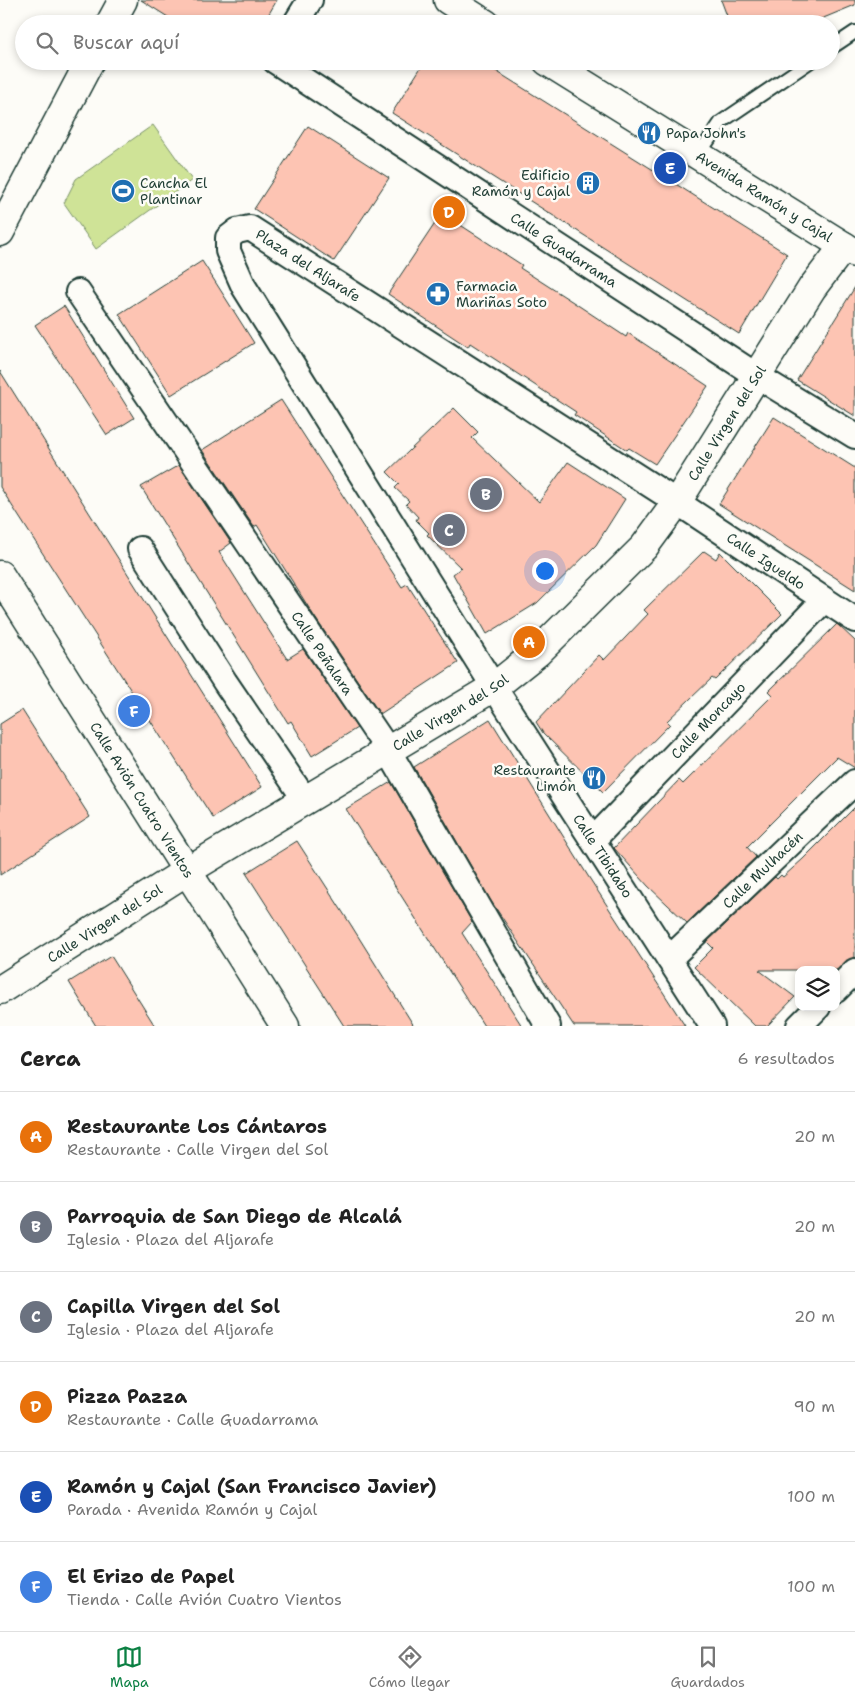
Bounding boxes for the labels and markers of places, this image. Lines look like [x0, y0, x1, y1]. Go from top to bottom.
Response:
restaurant icon: Papa John's [636, 120, 662, 146]
place label: Papa John's [666, 124, 746, 142]
pin: E [654, 149, 686, 187]
place label: Edificio Ramón y Cajal [472, 166, 571, 200]
building icon: Edificio Ramón y Cajal [575, 170, 601, 196]
place label: Cancha El Plantinar [140, 174, 208, 208]
sports icon: Cancha El Plantinar [110, 178, 136, 204]
pin: D [433, 193, 465, 231]
place label: Farmacia Mariñas Soto [456, 277, 547, 311]
pharmacy icon: Farmacia Mariñas Soto [425, 281, 451, 307]
pin: B [470, 475, 502, 513]
pin: C [433, 511, 465, 549]
pin: A [513, 623, 545, 661]
pin: F [118, 692, 150, 730]
place label: Restaurante Limón [494, 761, 576, 795]
restaurant icon: Restaurante Limón [581, 765, 607, 791]

